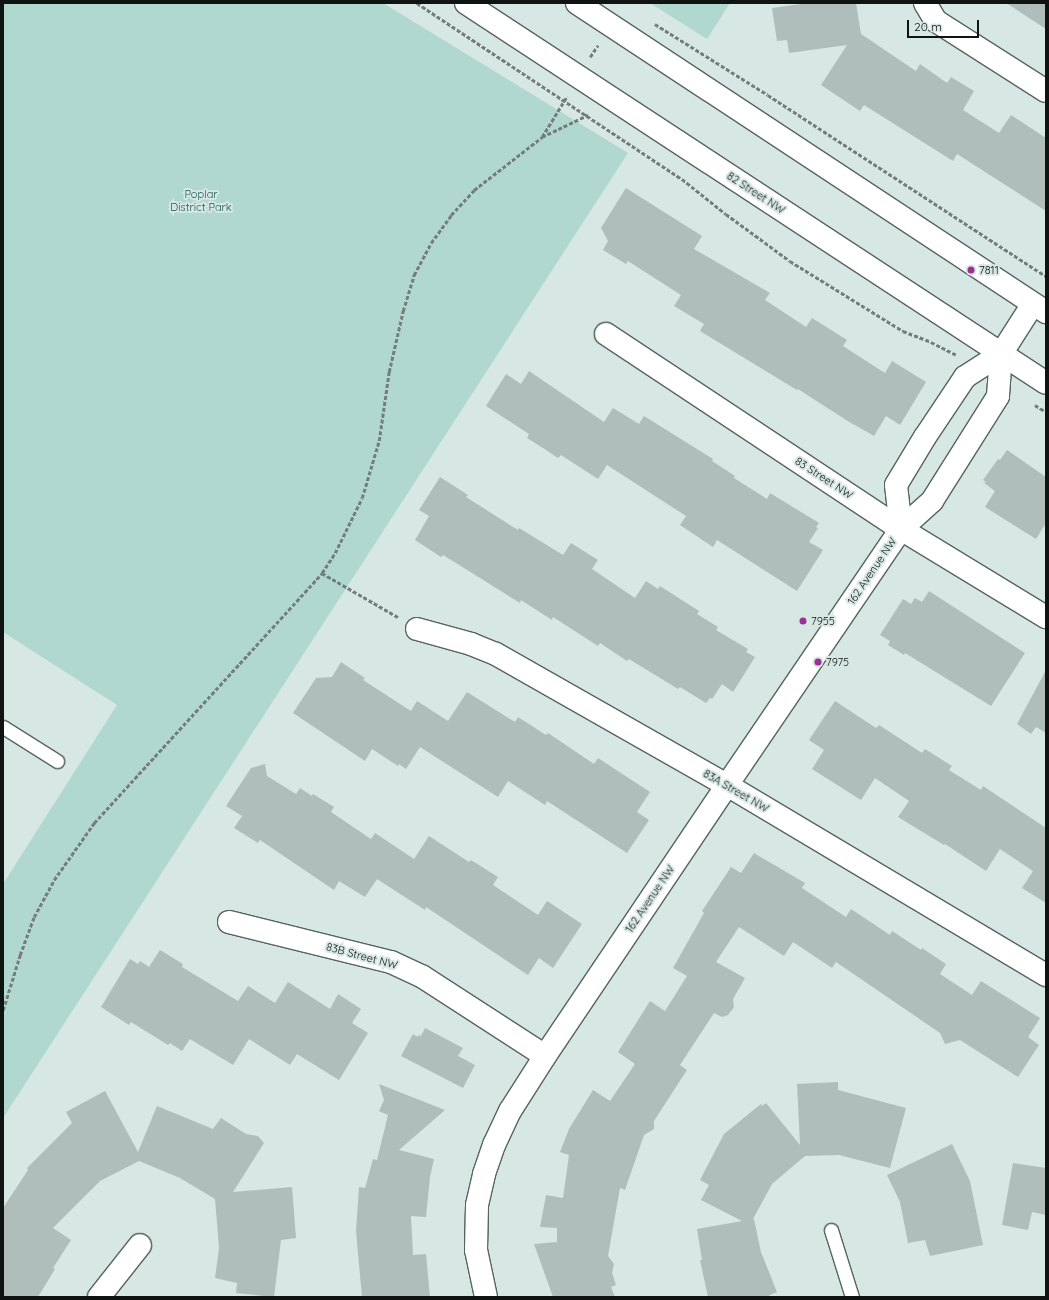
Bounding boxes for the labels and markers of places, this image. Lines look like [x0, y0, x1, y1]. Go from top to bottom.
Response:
place label: 7811 [979, 263, 999, 277]
marker: 7811 [966, 265, 976, 275]
place label: 7955 [811, 614, 835, 628]
marker: 7955 [798, 616, 808, 626]
place label: 7975 [826, 655, 849, 669]
marker: 7975 [813, 657, 823, 667]

